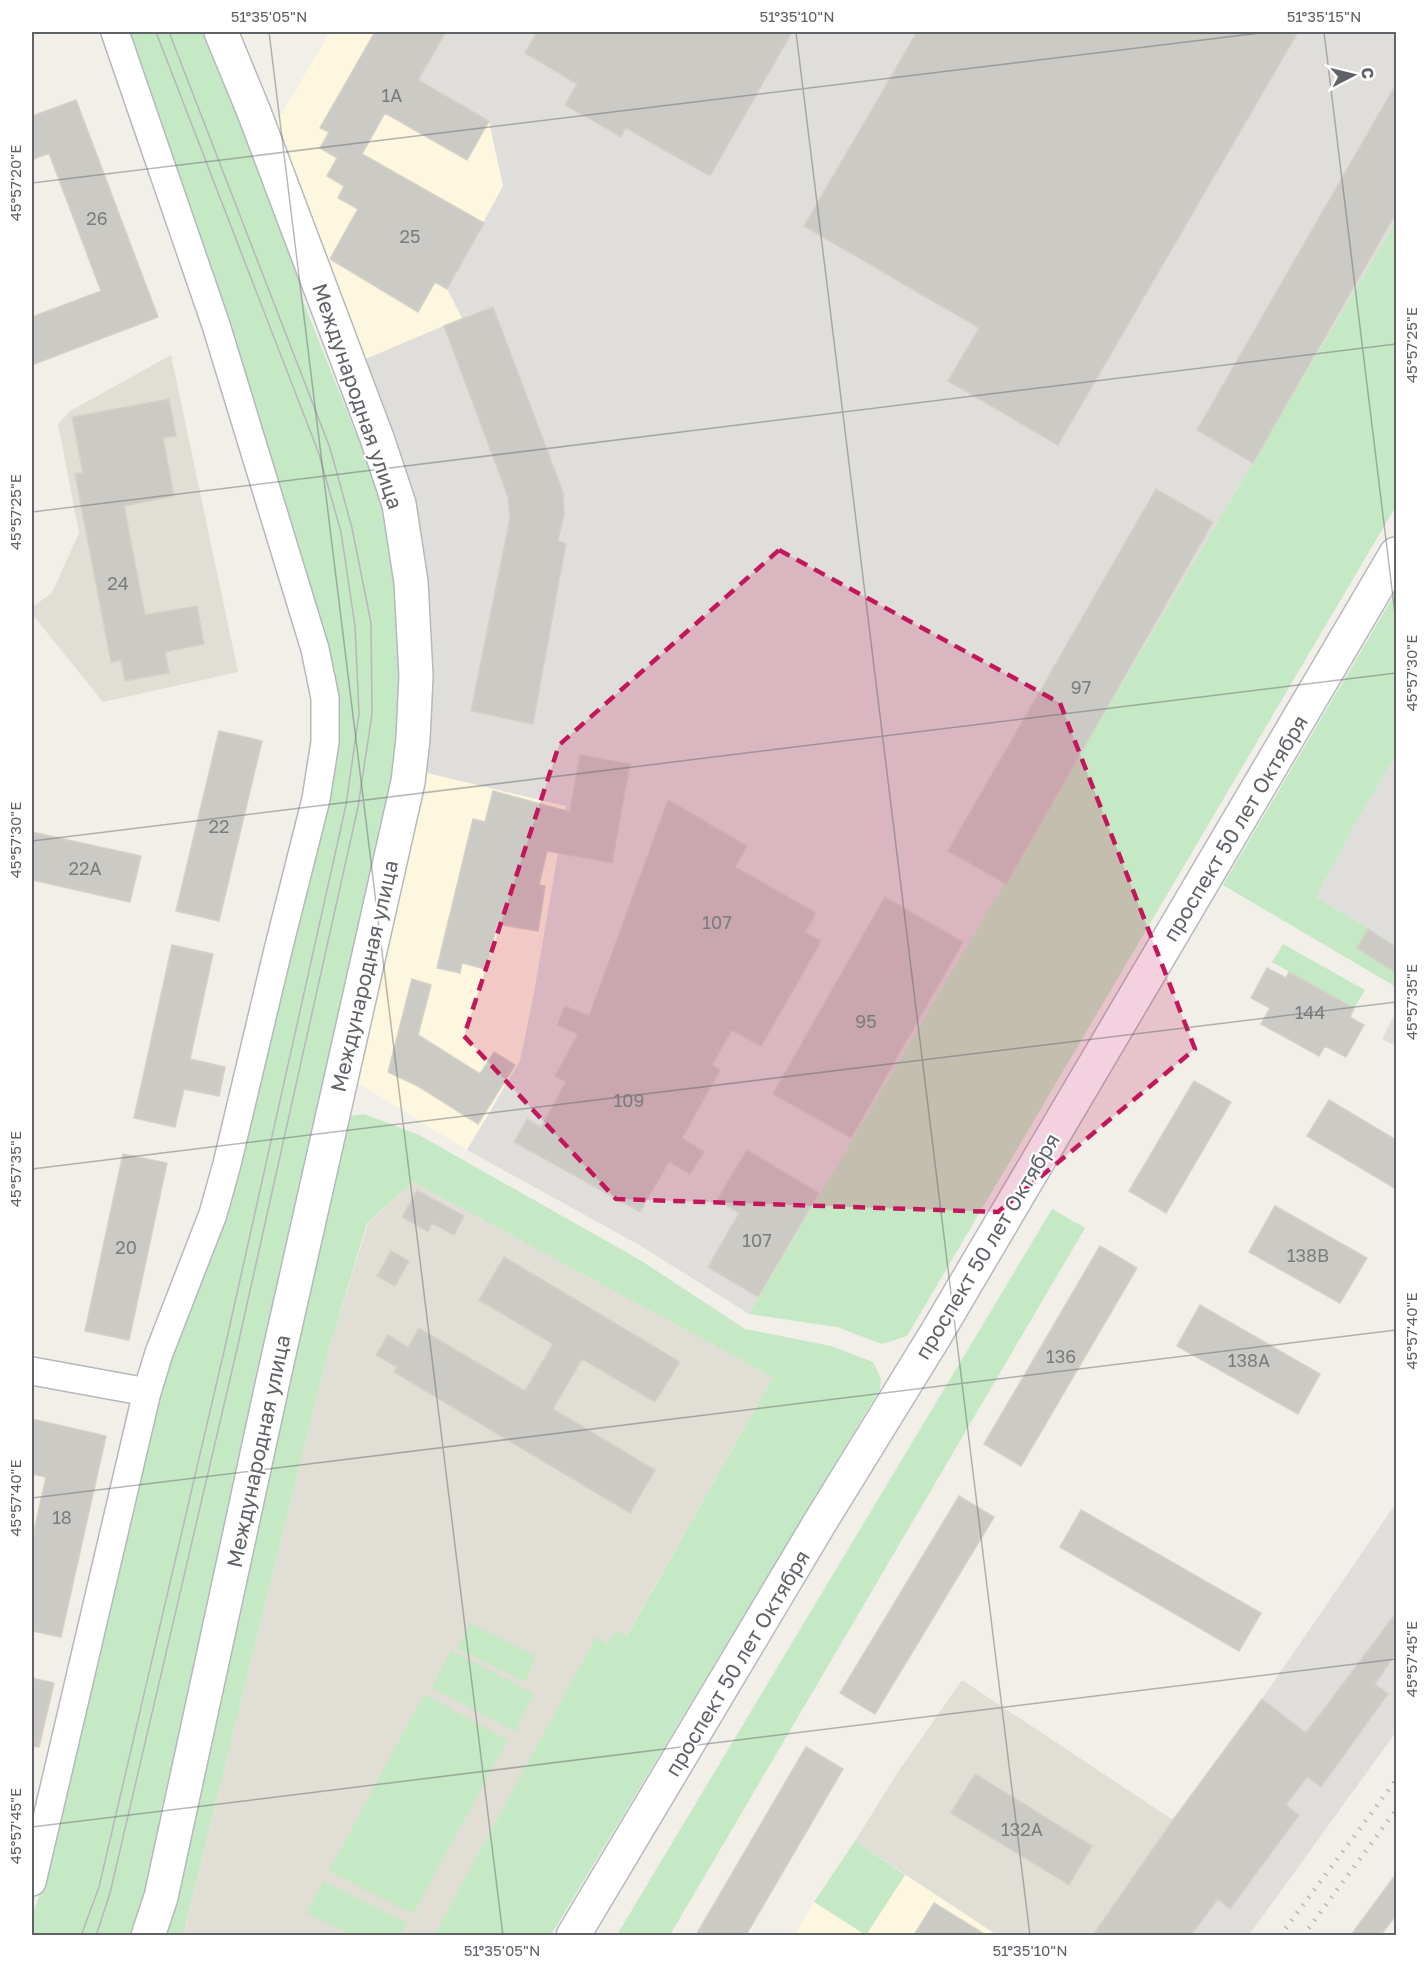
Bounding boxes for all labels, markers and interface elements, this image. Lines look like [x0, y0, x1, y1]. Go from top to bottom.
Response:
text: 51°35'05"N [231, 7, 307, 25]
text: 51°35'10"N [759, 7, 835, 25]
text: 51°35'15"N [1287, 7, 1361, 25]
north arrow [1323, 45, 1383, 105]
text: С [1357, 66, 1379, 80]
house number: 1А [382, 84, 402, 106]
text: 45°57'20"E [6, 145, 24, 221]
house number: 26 [86, 207, 108, 229]
house number: 25 [400, 225, 420, 247]
street label: Международная улица [307, 280, 409, 512]
text: 45°57'25"E [1402, 307, 1420, 383]
text: 45°57'25"E [6, 474, 24, 550]
house number: 24 [107, 572, 129, 594]
text: 45°57'30"E [1402, 635, 1420, 711]
house number: 97 [1071, 676, 1091, 698]
street label: проспект 50 лет Октября [1157, 710, 1313, 946]
text: 45°57'30"E [6, 802, 24, 878]
house number: 22 [209, 815, 229, 837]
house number: 22А [69, 857, 101, 879]
street label: Международная улица [325, 858, 403, 1094]
house number: 107 [702, 911, 732, 933]
text: 45°57'35"E [1402, 964, 1420, 1040]
house number: 144 [1295, 1001, 1325, 1023]
house number: 95 [855, 1010, 877, 1032]
house number: 109 [614, 1089, 644, 1111]
street label: проспект 50 лет Октября [909, 1128, 1065, 1364]
text: 45°57'35"E [6, 1131, 24, 1207]
house number: 107 [742, 1229, 772, 1251]
house number: 20 [115, 1236, 137, 1258]
house number: 138В [1287, 1244, 1329, 1266]
text: 45°57'40"E [1402, 1292, 1420, 1370]
street label: Международная улица [221, 1332, 295, 1570]
house number: 136 [1046, 1345, 1076, 1367]
house number: 138А [1228, 1349, 1270, 1371]
text: 45°57'40"E [6, 1459, 24, 1537]
house number: 18 [52, 1506, 72, 1528]
street label: проспект 50 лет Октября [659, 1545, 815, 1781]
text: 45°57'45"E [1402, 1621, 1420, 1697]
text: 45°57'45"E [6, 1788, 24, 1864]
house number: 132А [1001, 1818, 1043, 1840]
text: 51°35'05"N [464, 1941, 540, 1959]
text: 51°35'10"N [992, 1941, 1068, 1959]

